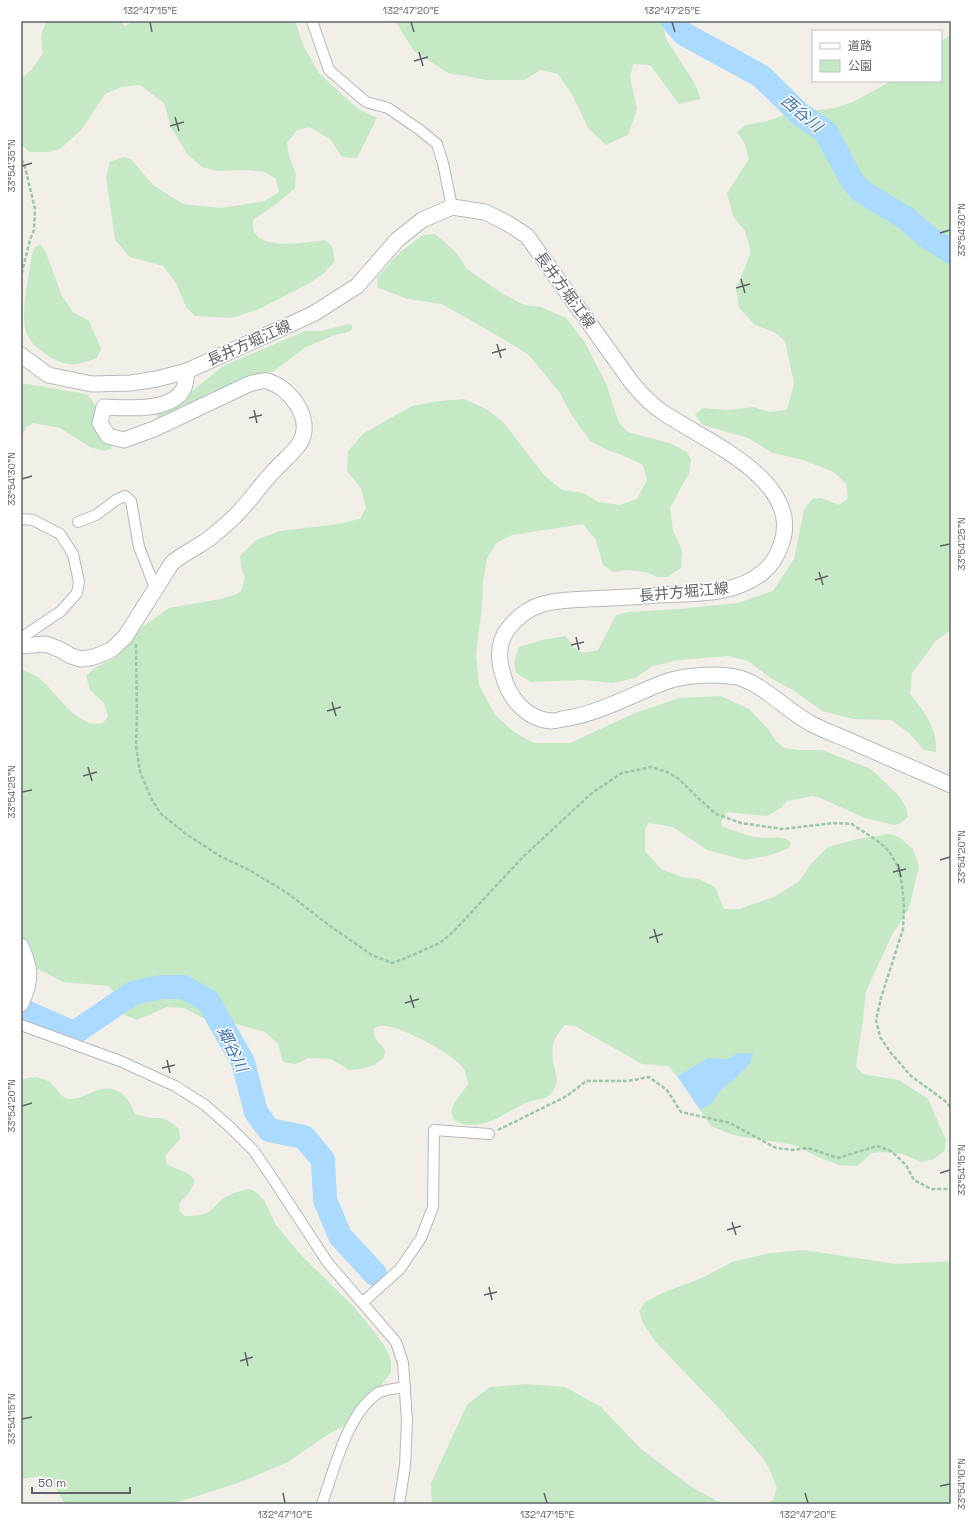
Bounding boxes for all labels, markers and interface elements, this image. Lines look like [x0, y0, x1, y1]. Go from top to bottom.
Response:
text: 132°47'15"E [123, 4, 177, 17]
text: 132°47'20"E [383, 4, 440, 17]
text: 132°47'25"E [644, 4, 700, 17]
legend [812, 30, 942, 82]
text: 道路 [848, 38, 872, 54]
text: 公園 [848, 58, 872, 74]
water label: 西谷川 [777, 90, 828, 138]
text: 33°54'35"N [5, 139, 18, 193]
text: 33°54'30"N [955, 203, 968, 257]
street label: 長井方堀江線 [531, 248, 600, 332]
street label: 長井方堀江線 [204, 316, 294, 370]
text: 33°54'30"N [5, 452, 18, 506]
text: 33°54'25"N [955, 517, 968, 571]
street label: 長井方堀江線 [638, 578, 730, 605]
text: 33°54'25"N [5, 765, 18, 819]
text: 33°54'20"N [955, 830, 968, 884]
water label: 郷谷川 [213, 1023, 253, 1077]
text: 33°54'20"N [5, 1079, 18, 1133]
text: 33°54'15"N [955, 1144, 968, 1196]
text: 33°54'15"N [5, 1393, 18, 1445]
text: 33°54'10"N [955, 1458, 968, 1510]
scale bar [32, 1469, 130, 1495]
text: 50 m [38, 1475, 66, 1491]
text: 132°47'10"E [258, 1508, 313, 1521]
text: 132°47'15"E [520, 1508, 574, 1521]
text: 132°47'20"E [780, 1508, 837, 1521]

